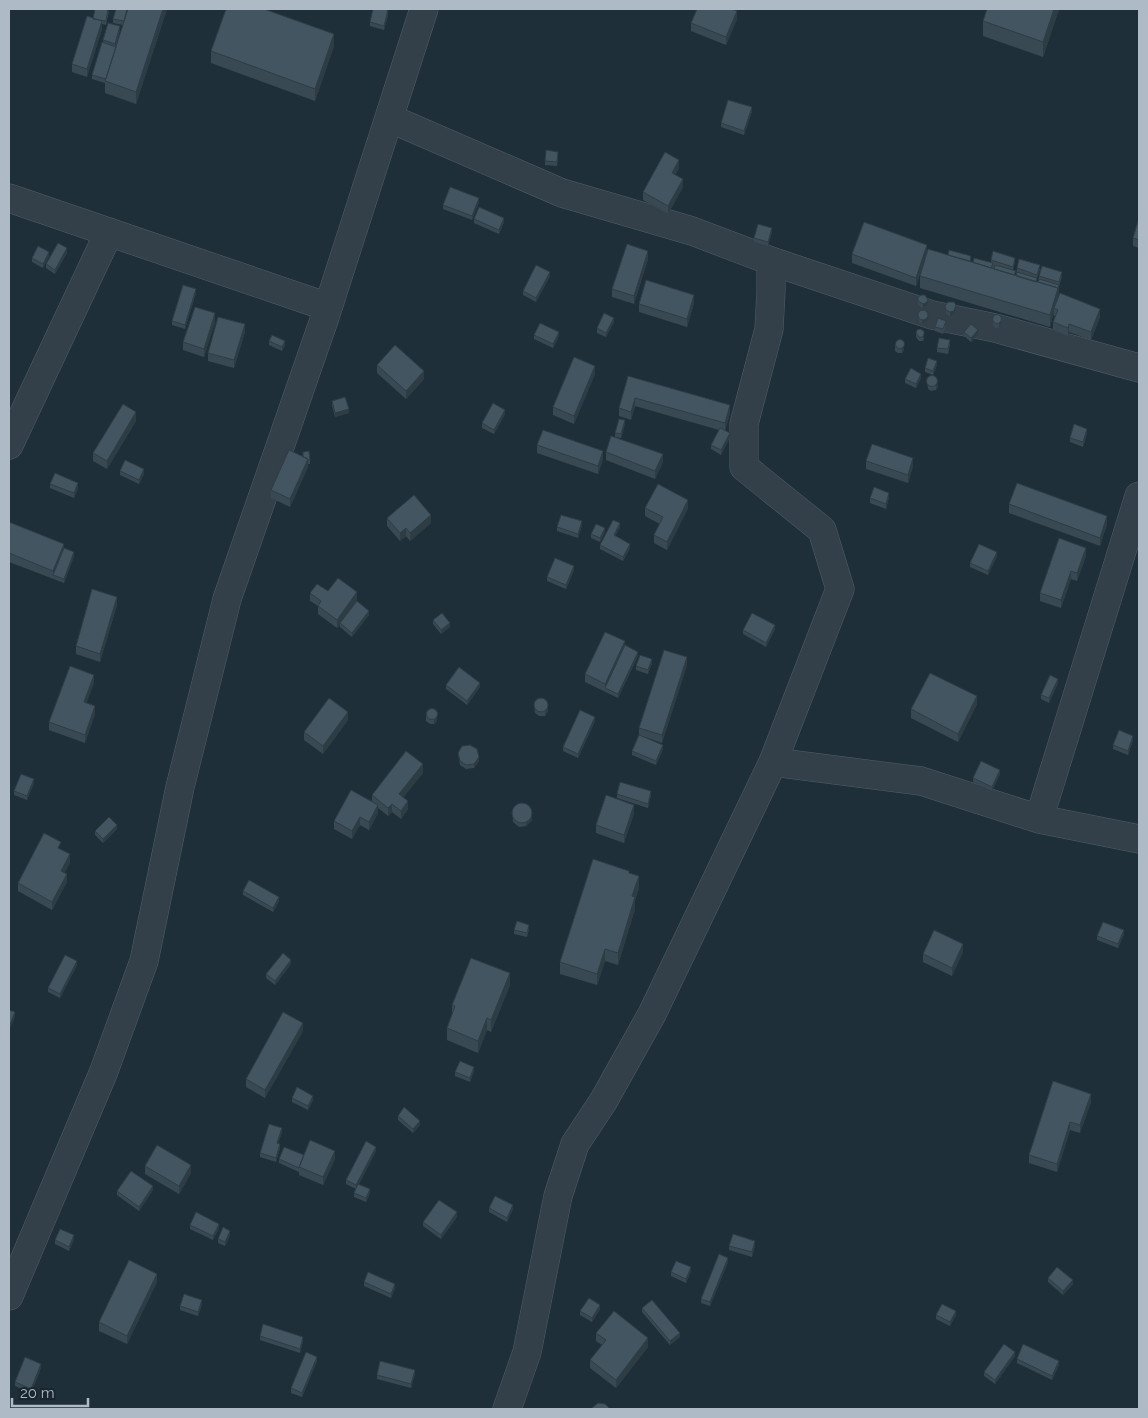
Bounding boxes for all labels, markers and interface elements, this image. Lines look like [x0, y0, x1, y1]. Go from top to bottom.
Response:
scale bar [12, 1376, 89, 1408]
text: 20 m [20, 1384, 55, 1402]

